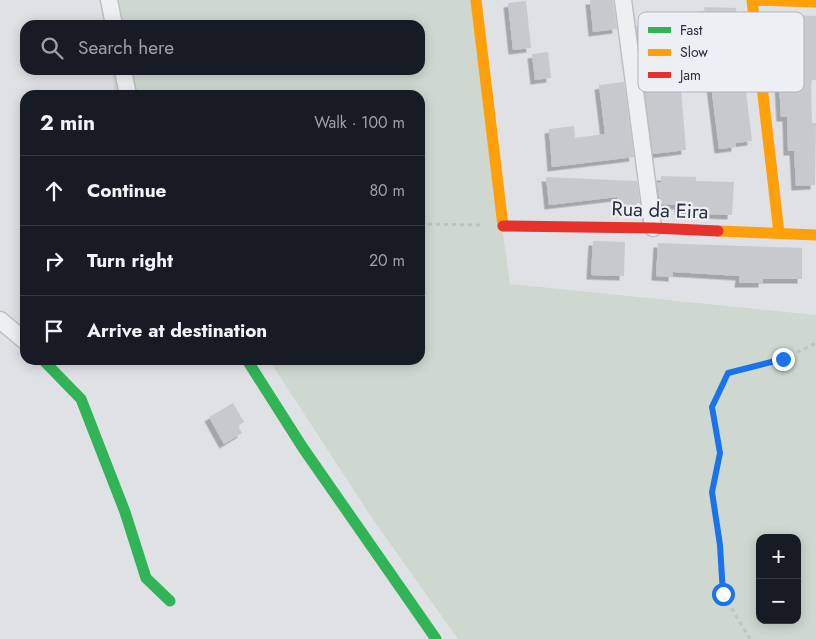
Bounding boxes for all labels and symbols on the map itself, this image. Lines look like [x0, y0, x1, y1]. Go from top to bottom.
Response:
legend [638, 12, 804, 92]
text: Fast [680, 20, 703, 40]
text: Slow [680, 42, 708, 62]
text: Jam [678, 65, 701, 85]
street label: Rua da Eira [611, 194, 709, 227]
route end [772, 348, 795, 371]
route start [712, 583, 735, 606]

